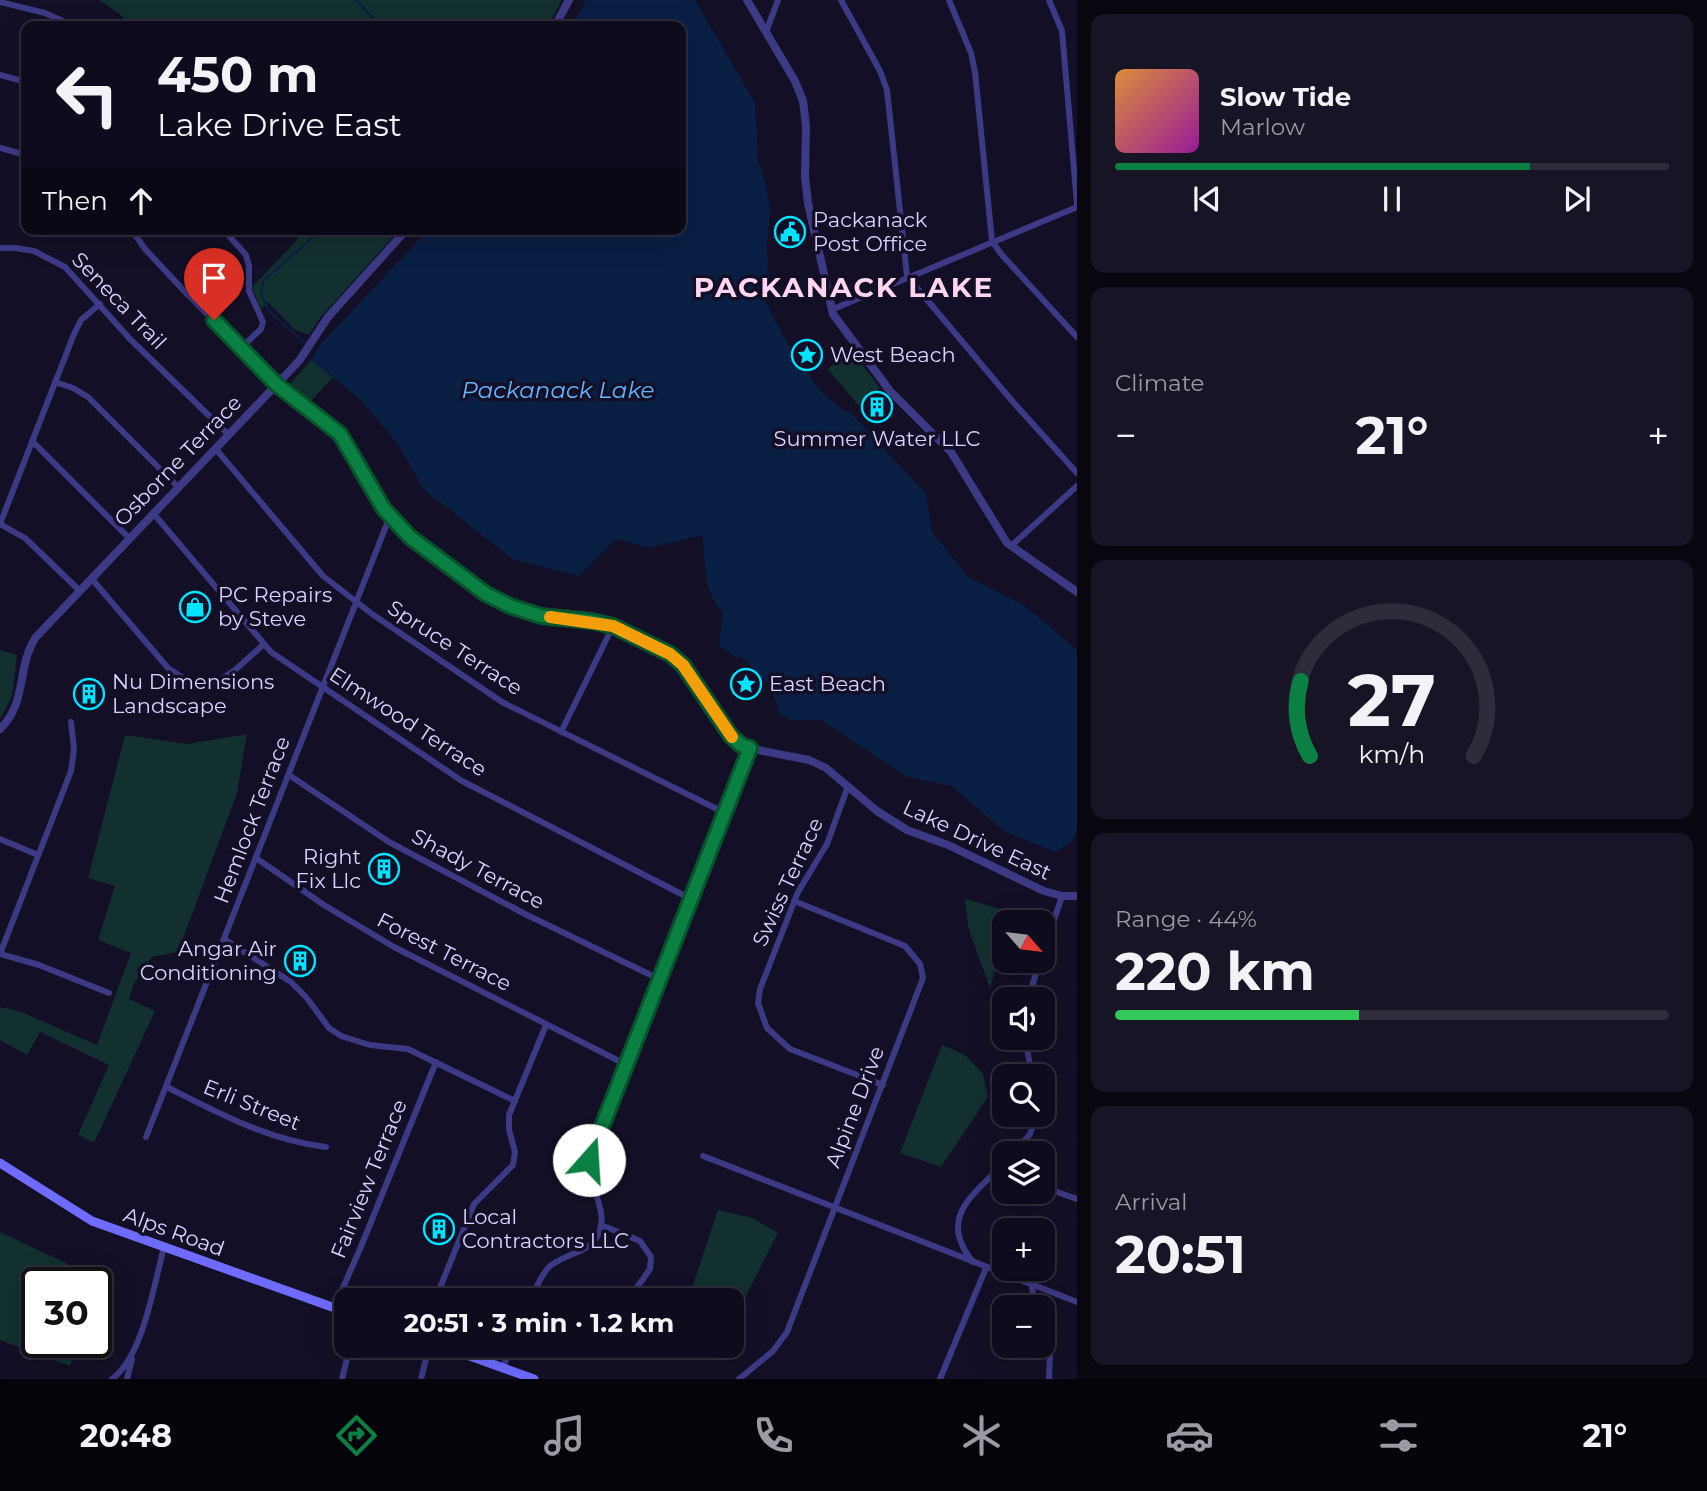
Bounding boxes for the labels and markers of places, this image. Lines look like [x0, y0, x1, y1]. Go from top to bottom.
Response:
place label: Packanack Post Office [813, 207, 928, 256]
public building icon: Packanack Post Office [773, 215, 807, 249]
pin [184, 248, 244, 320]
place icon: West Beach [790, 338, 824, 372]
place label: West Beach [830, 342, 956, 367]
building icon: Summer Water LLC [860, 390, 894, 424]
place label: Summer Water LLC [774, 426, 981, 451]
place label: PC Repairs by Steve [218, 582, 332, 631]
shop icon: PC Repairs by Steve [178, 590, 212, 624]
place icon: East Beach [729, 667, 763, 701]
place label: Nu Dimensions Landscape [112, 669, 274, 718]
place label: East Beach [769, 671, 886, 696]
building icon: Nu Dimensions Landscape [72, 677, 106, 711]
place label: Right Fix Llc [296, 844, 361, 893]
building icon: Right Fix Llc [367, 852, 401, 886]
place label: Angar Air Conditioning [140, 936, 277, 985]
building icon: Angar Air Conditioning [283, 944, 317, 978]
place label: Local Contractors LLC [462, 1204, 629, 1253]
building icon: Local Contractors LLC [422, 1212, 456, 1246]

